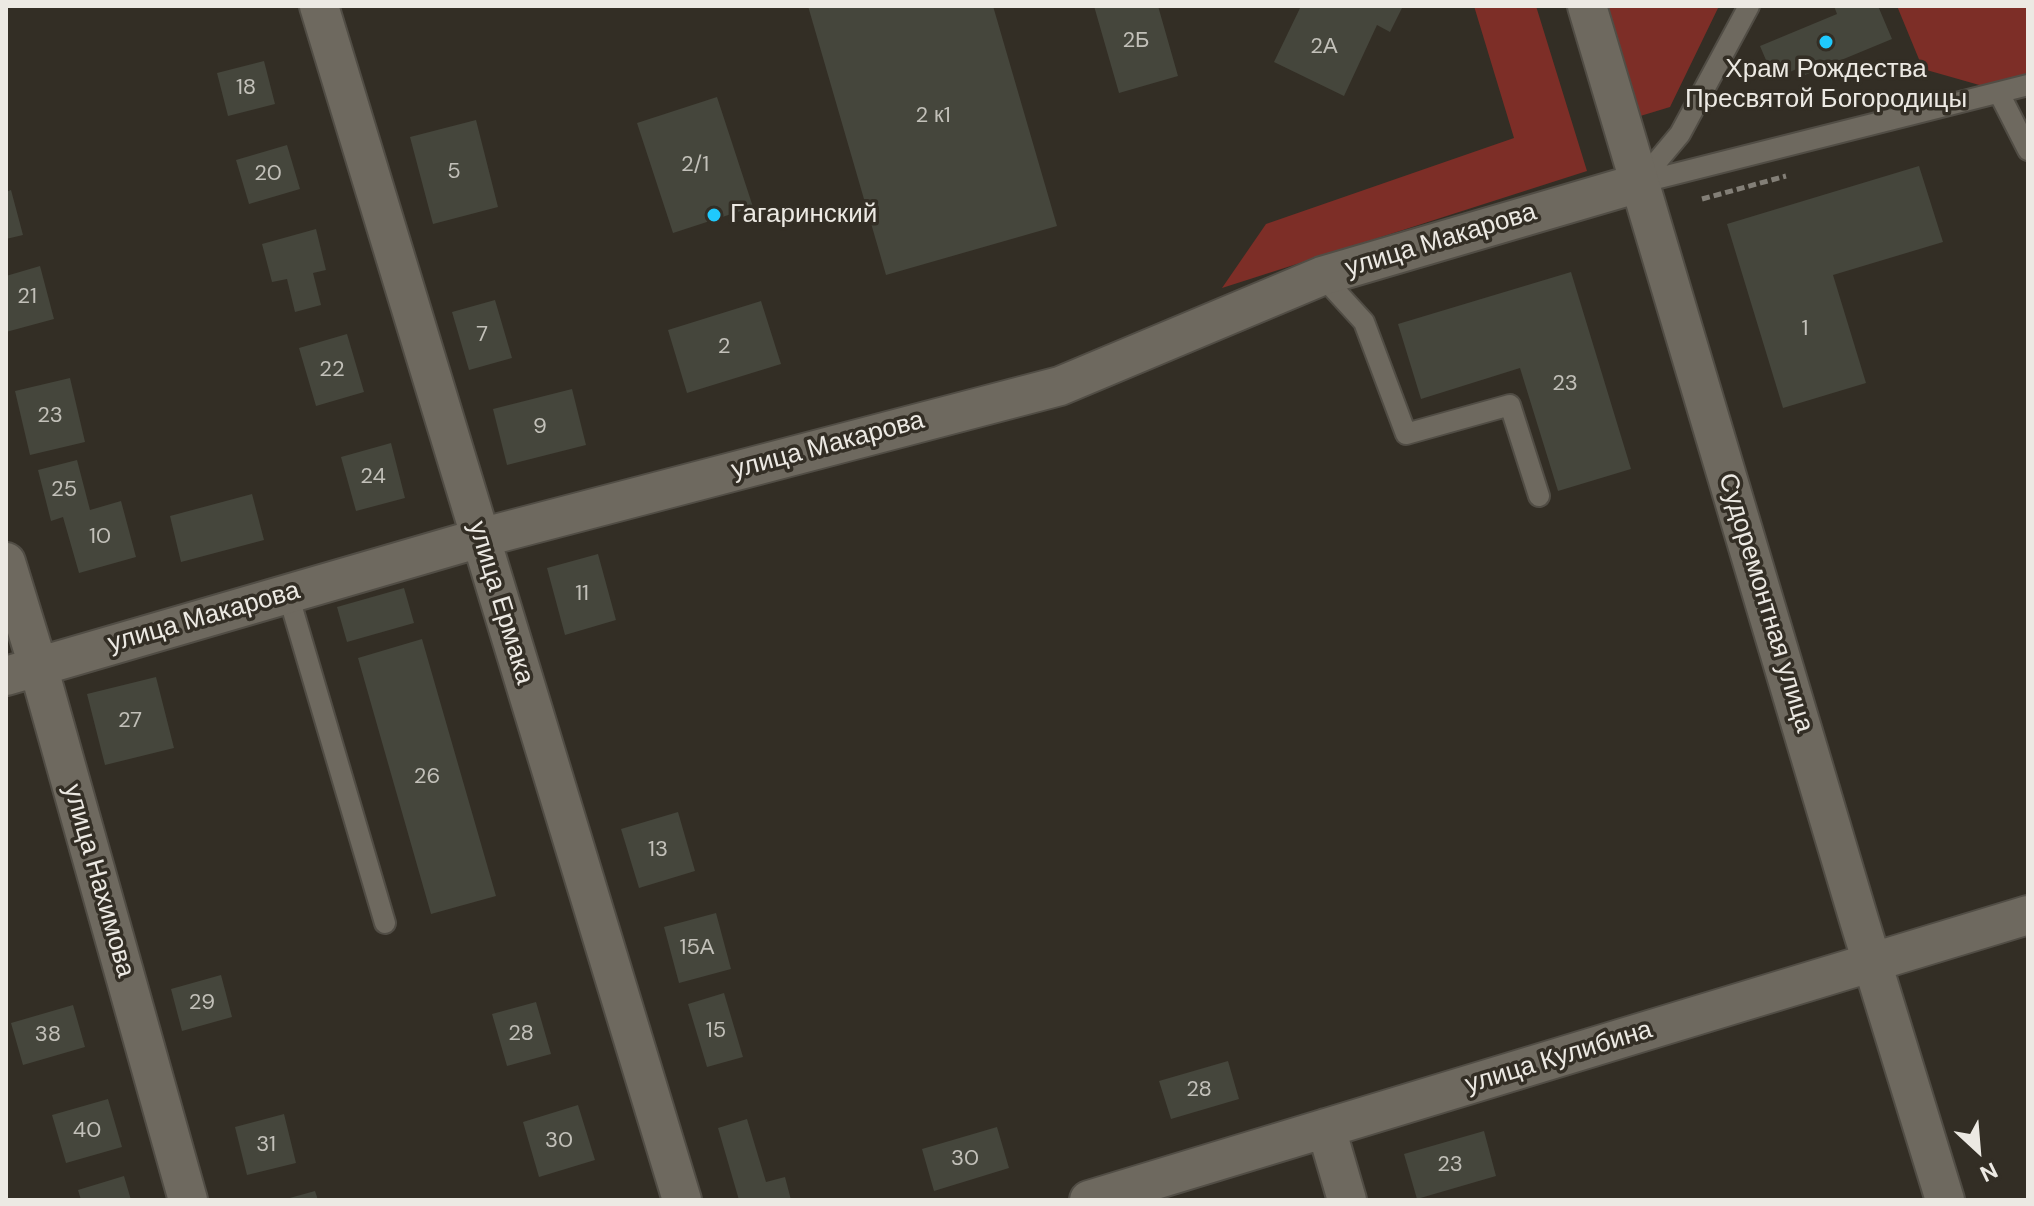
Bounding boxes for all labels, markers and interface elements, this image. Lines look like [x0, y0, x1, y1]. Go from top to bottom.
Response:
house number: 2Б [1122, 28, 1150, 54]
marker: Храм Рождества Пресвятой Богородицы [1817, 33, 1835, 51]
house number: 2А [1310, 34, 1338, 60]
place label: Храм Рождества Пресвятой Богородицы [1685, 54, 1967, 116]
house number: 18 [236, 75, 256, 101]
house number: 2 к1 [915, 103, 951, 129]
house number: 2/1 [681, 152, 709, 178]
house number: 5 [447, 159, 461, 185]
house number: 20 [254, 161, 282, 187]
street label: улица Макарова [1342, 197, 1540, 285]
place label: Гагаринский [730, 199, 877, 231]
marker: Гагаринский [705, 206, 723, 224]
house number: 21 [17, 284, 37, 310]
house number: 1 [1802, 316, 1808, 342]
house number: 7 [476, 322, 488, 348]
house number: 2 [718, 334, 730, 360]
house number: 22 [319, 357, 345, 383]
house number: 23 [1552, 371, 1578, 397]
house number: 23 [37, 403, 63, 429]
street label: улица Макарова [728, 405, 928, 487]
house number: 9 [533, 414, 547, 440]
house number: 24 [360, 464, 386, 490]
street label: Судоремонтная улица [1711, 470, 1819, 736]
house number: 25 [51, 477, 77, 503]
street label: улица Ермака [460, 518, 540, 688]
house number: 10 [89, 524, 111, 550]
street label: улица Макарова [104, 576, 304, 660]
house number: 11 [575, 581, 589, 607]
house number: 27 [118, 708, 142, 734]
house number: 26 [414, 764, 440, 790]
street label: улица Нахимова [56, 781, 140, 981]
house number: 13 [648, 837, 668, 863]
house number: 15А [680, 935, 714, 961]
house number: 29 [189, 990, 215, 1016]
street label: улица Кулибина [1462, 1015, 1656, 1101]
house number: 15 [706, 1018, 726, 1044]
house number: 28 [508, 1021, 534, 1047]
house number: 38 [35, 1022, 61, 1048]
house number: 28 [1186, 1077, 1212, 1103]
north arrow [1938, 1110, 2018, 1190]
house number: 40 [73, 1118, 101, 1144]
house number: 30 [545, 1128, 573, 1154]
house number: 31 [256, 1132, 276, 1158]
house number: 30 [951, 1146, 979, 1172]
house number: 23 [1437, 1152, 1463, 1178]
text: N [1975, 1155, 2002, 1189]

